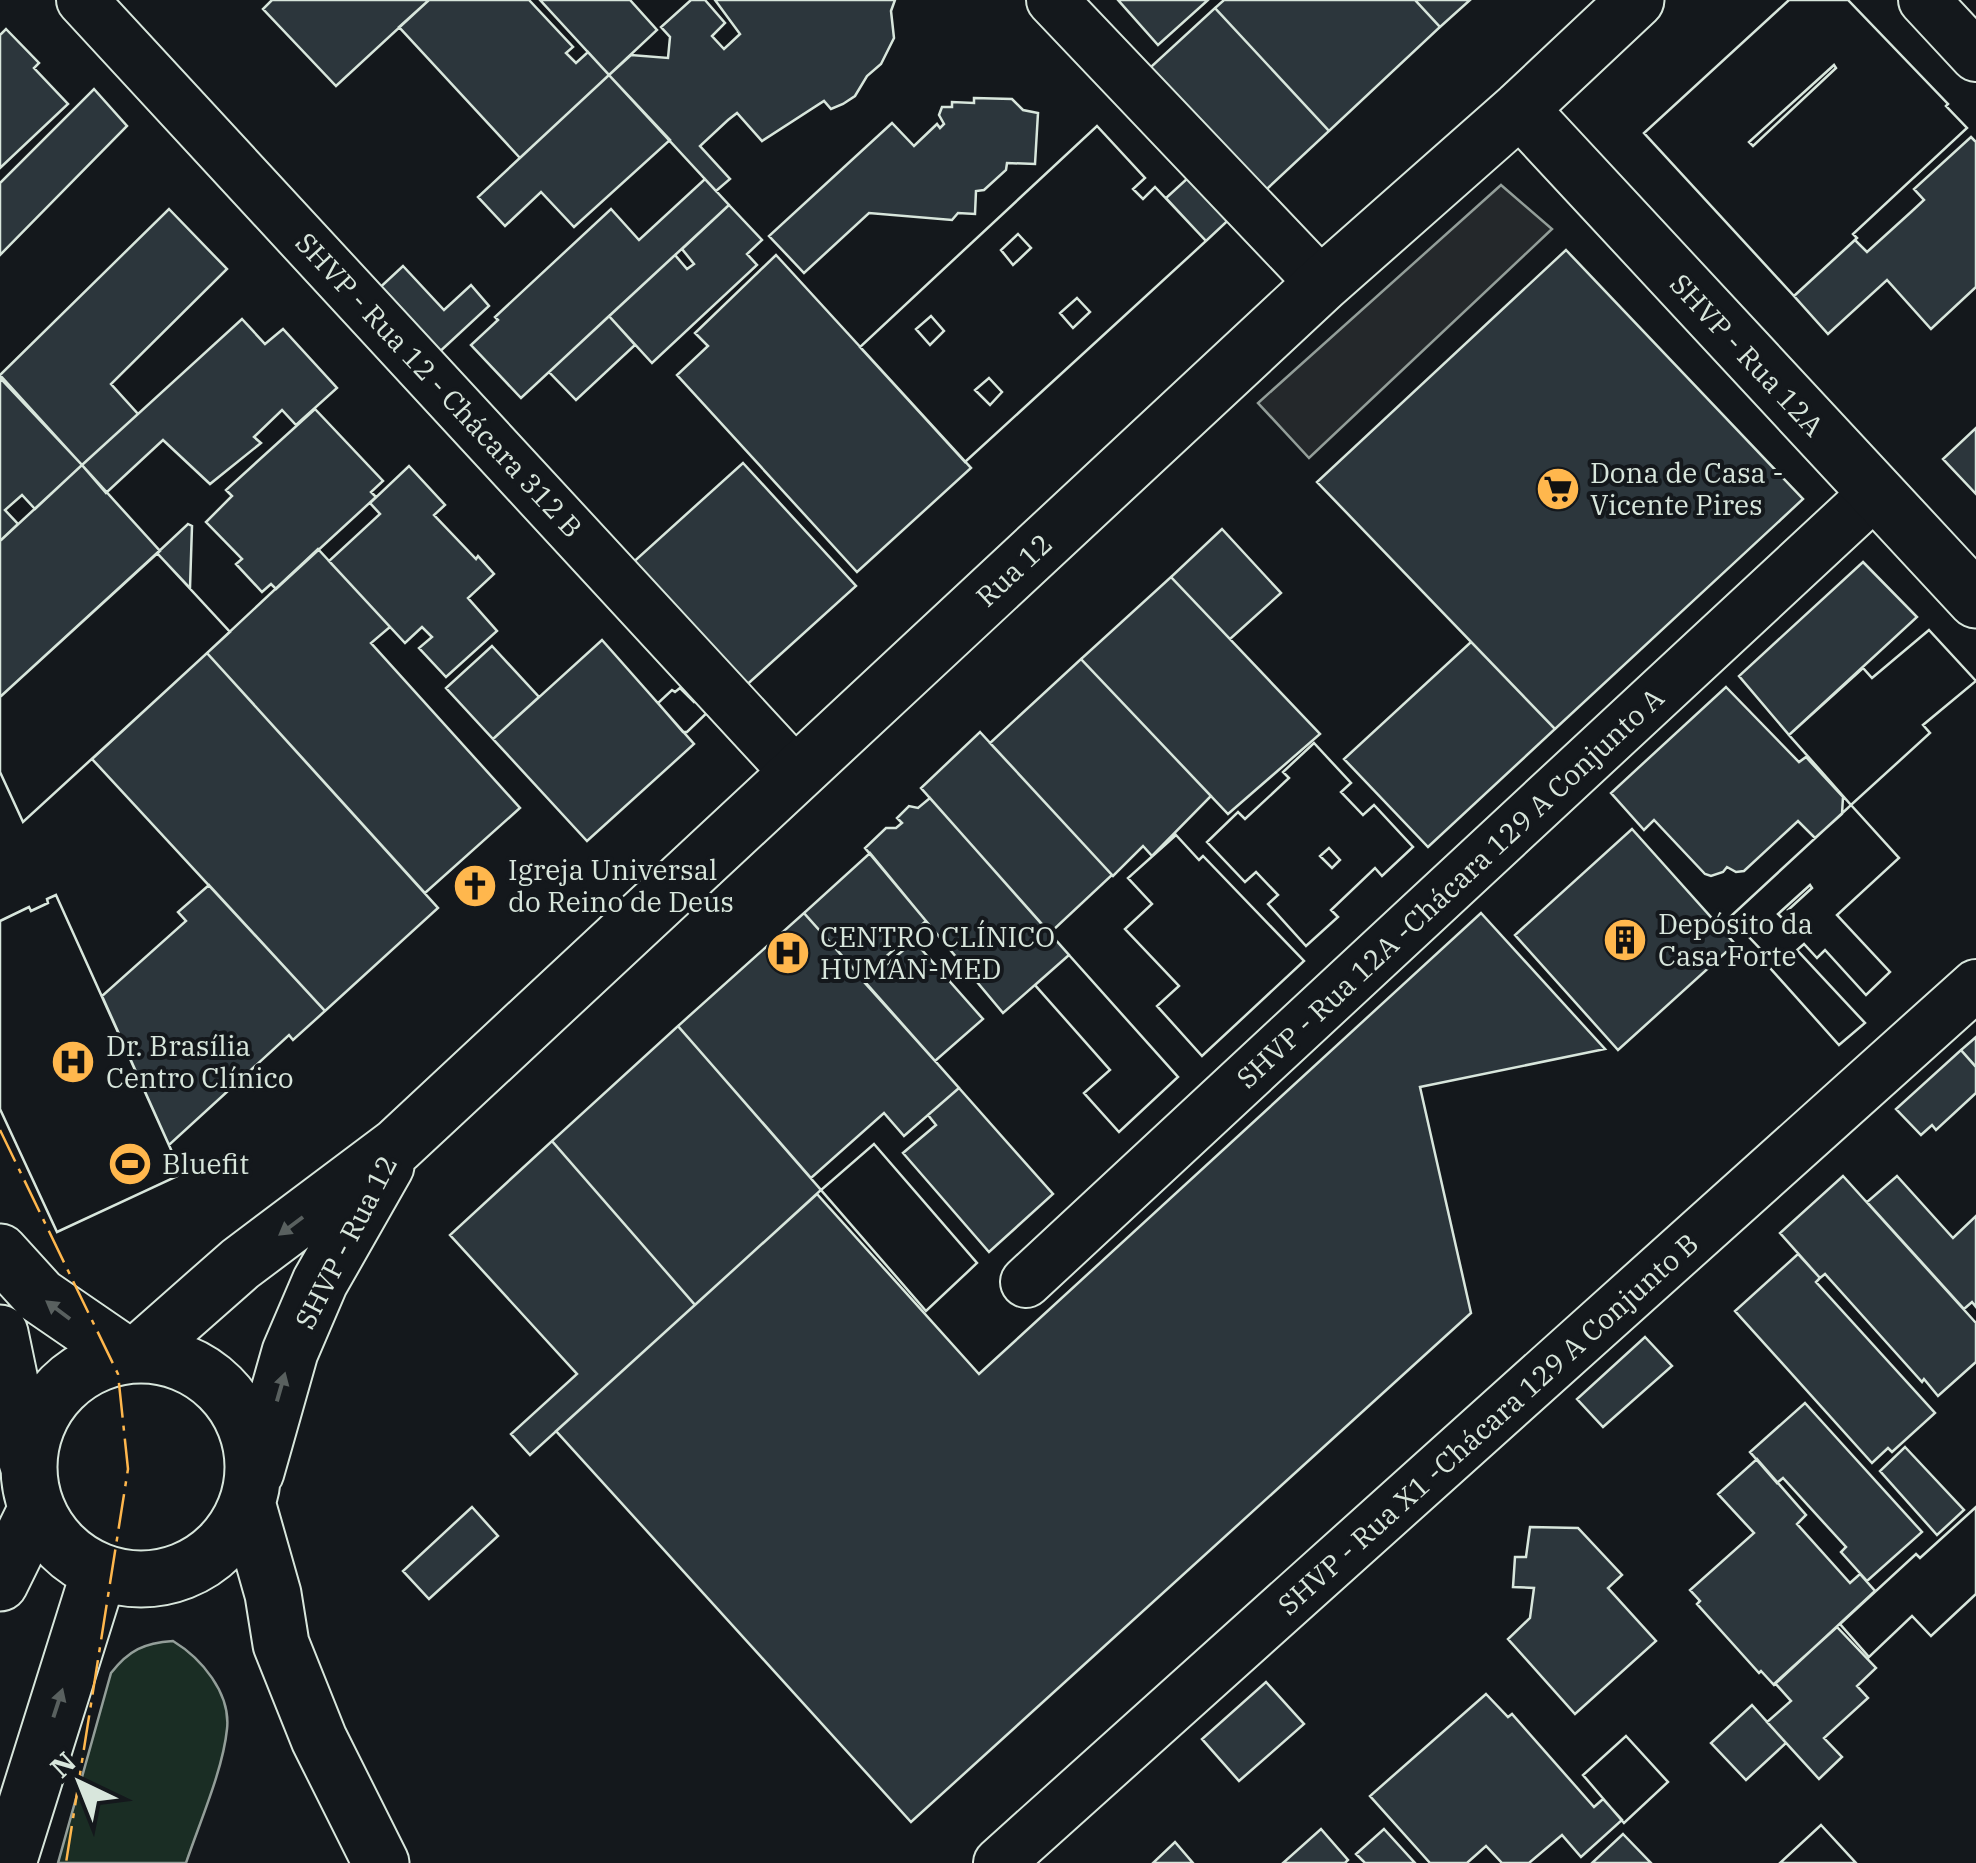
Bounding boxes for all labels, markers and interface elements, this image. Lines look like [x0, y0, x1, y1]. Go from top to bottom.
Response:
street label: SHVP - Rua 12 - Chácara 312 B [288, 224, 591, 545]
street label: SHVP - Rua 12A [1662, 266, 1832, 444]
place label: Dona de Casa - Vicente Pires [1590, 454, 1783, 523]
supermarket icon: Dona de Casa - Vicente Pires [1535, 466, 1581, 512]
street label: Rua 12 [968, 525, 1060, 614]
street label: SHVP - Rua 12A -Chácara 129 A Conjunto A [1228, 679, 1671, 1096]
place label: Igreja Universal do Reino de Deus [508, 851, 734, 920]
church icon: Igreja Universal do Reino de Deus [452, 863, 498, 909]
place label: Depósito da Casa Forte [1658, 905, 1813, 974]
building icon: Depósito da Casa Forte [1602, 917, 1648, 963]
place label: CENTRO CLÍNICO HUMAN-MED [820, 918, 1055, 987]
hospital icon: CENTRO CLÍNICO HUMAN-MED [765, 930, 811, 976]
place label: Dr. Brasília Centro Clínico [106, 1027, 293, 1096]
hospital icon: Dr. Brasília Centro Clínico [50, 1039, 96, 1085]
sports icon: Bluefit [107, 1141, 153, 1187]
place label: Bluefit [162, 1145, 249, 1182]
street label: SHVP - Rua 12 [286, 1149, 405, 1335]
one-way arrow [278, 1215, 304, 1235]
street label: SHVP - Rua X1 -Chácara 129 A Conjunto B [1270, 1225, 1706, 1623]
one-way arrow [45, 1300, 71, 1320]
one-way arrow [273, 1371, 289, 1402]
one-way arrow [51, 1688, 66, 1718]
north arrow [30, 1733, 130, 1833]
text: N [42, 1743, 83, 1785]

